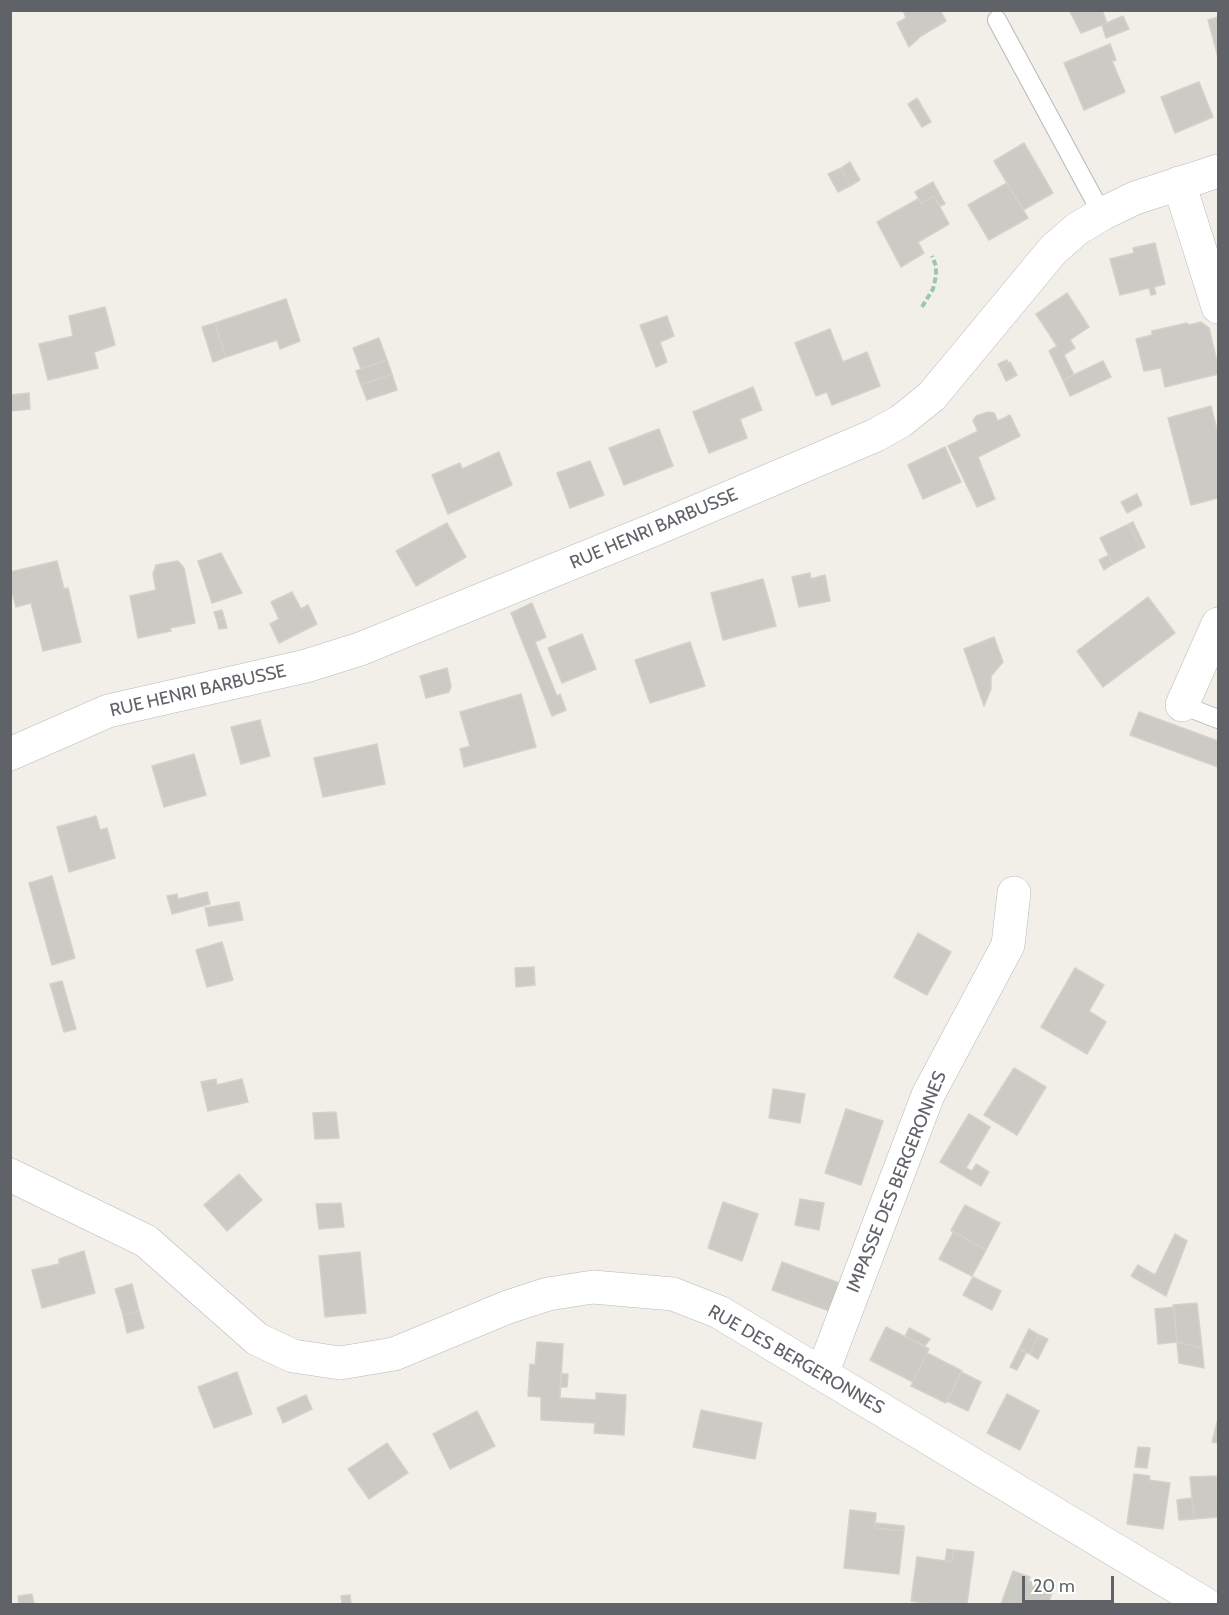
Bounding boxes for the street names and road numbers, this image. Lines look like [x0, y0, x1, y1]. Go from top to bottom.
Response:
street label: RUE HENRI BARBUSSE [567, 484, 741, 574]
street label: RUE HENRI BARBUSSE [108, 660, 288, 722]
street label: IMPASSE DES BERGERONNES [843, 1068, 951, 1296]
street label: RUE DES BERGERONNES [704, 1301, 888, 1419]

